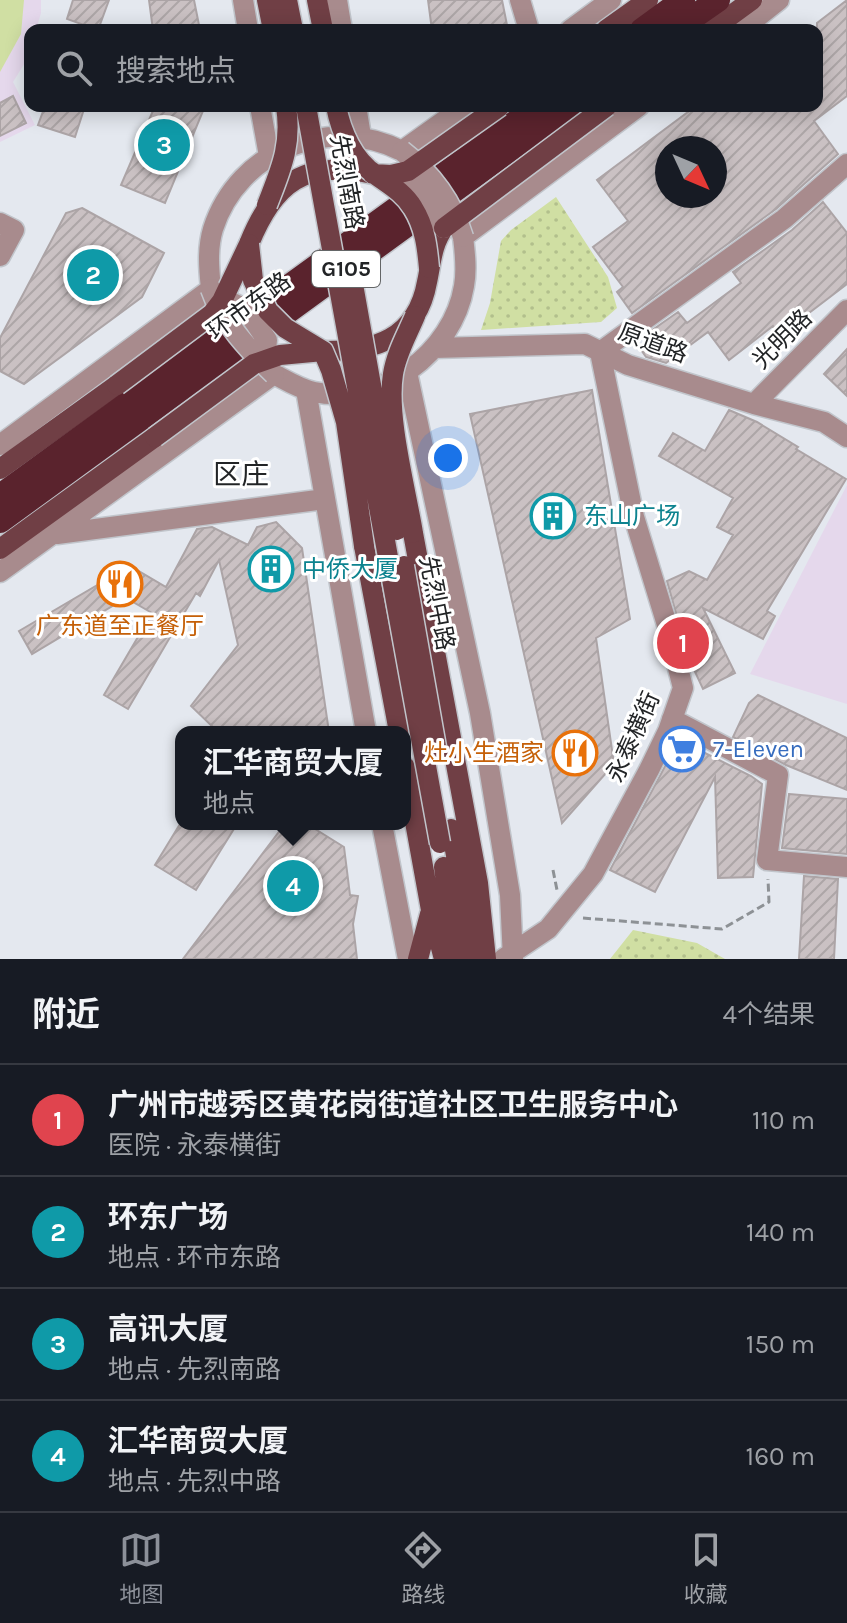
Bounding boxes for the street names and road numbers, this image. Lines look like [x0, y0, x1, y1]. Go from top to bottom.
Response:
street label: 先烈南路 [325, 132, 369, 232]
road number: G105 [312, 251, 380, 287]
street label: 环市东路 [202, 266, 296, 346]
street label: 光明路 [747, 304, 817, 374]
street label: 原道路 [614, 318, 692, 368]
street label: 先烈中路 [414, 553, 460, 653]
street label: 永泰横街 [601, 687, 665, 787]

